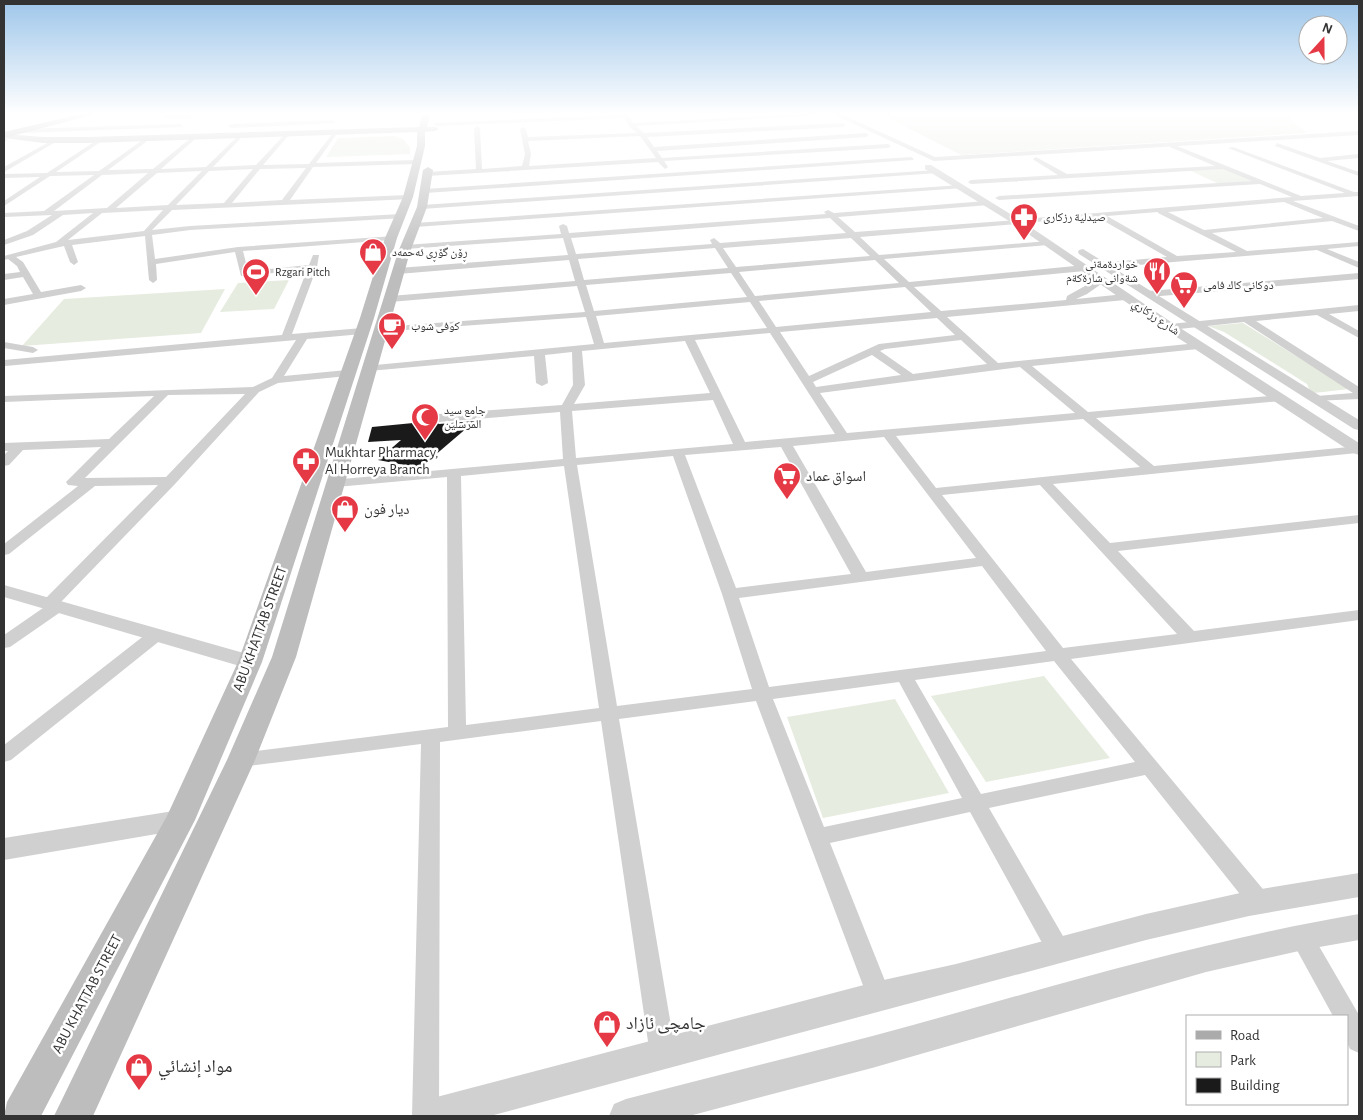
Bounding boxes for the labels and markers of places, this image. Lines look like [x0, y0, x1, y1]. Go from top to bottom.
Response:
pharmacy icon: صيدلية رزكارى [1009, 202, 1039, 241]
place label: صيدلية رزكارى [1043, 211, 1106, 224]
shop icon: ڕۆن گۆڕی ئەحمەد [358, 237, 388, 276]
place label: ڕۆن گۆڕی ئەحمەد [392, 246, 468, 262]
restaurant icon: خواردةمةنى شةوانى شارةكةم [1142, 256, 1172, 295]
sports icon: Rzgari Pitch [241, 257, 271, 296]
place label: خواردةمةنى شةوانى شارةكةم [1066, 258, 1138, 286]
place label: Rzgari Pitch [275, 266, 330, 278]
supermarket icon: دوكانى كاك فامى [1169, 270, 1199, 309]
place label: دوكانى كاك فامى [1203, 279, 1274, 292]
cafe icon: كوفى شوب [377, 311, 407, 350]
place label: كوفى شوب [411, 320, 460, 333]
mosque icon: جامع سيد المرسلين [410, 402, 440, 441]
place label: جامع سيد المرسلين [444, 404, 486, 431]
place label: Mukhtar Pharmacy, Al Horreya Branch [325, 445, 438, 477]
pharmacy icon: Mukhtar Pharmacy, Al Horreya Branch [291, 446, 321, 485]
supermarket icon: اسواق عماد [772, 461, 802, 500]
place label: اسواق عماد [806, 469, 866, 486]
shop icon: ديار فون [330, 494, 360, 533]
place label: ديار فون [364, 502, 410, 519]
shop icon: جامچی ئازاد [592, 1009, 622, 1048]
place label: جامچی ئازاد [626, 1015, 706, 1034]
shop icon: مواد إنشائي [124, 1052, 154, 1091]
place label: مواد إنشائي [158, 1058, 232, 1081]

